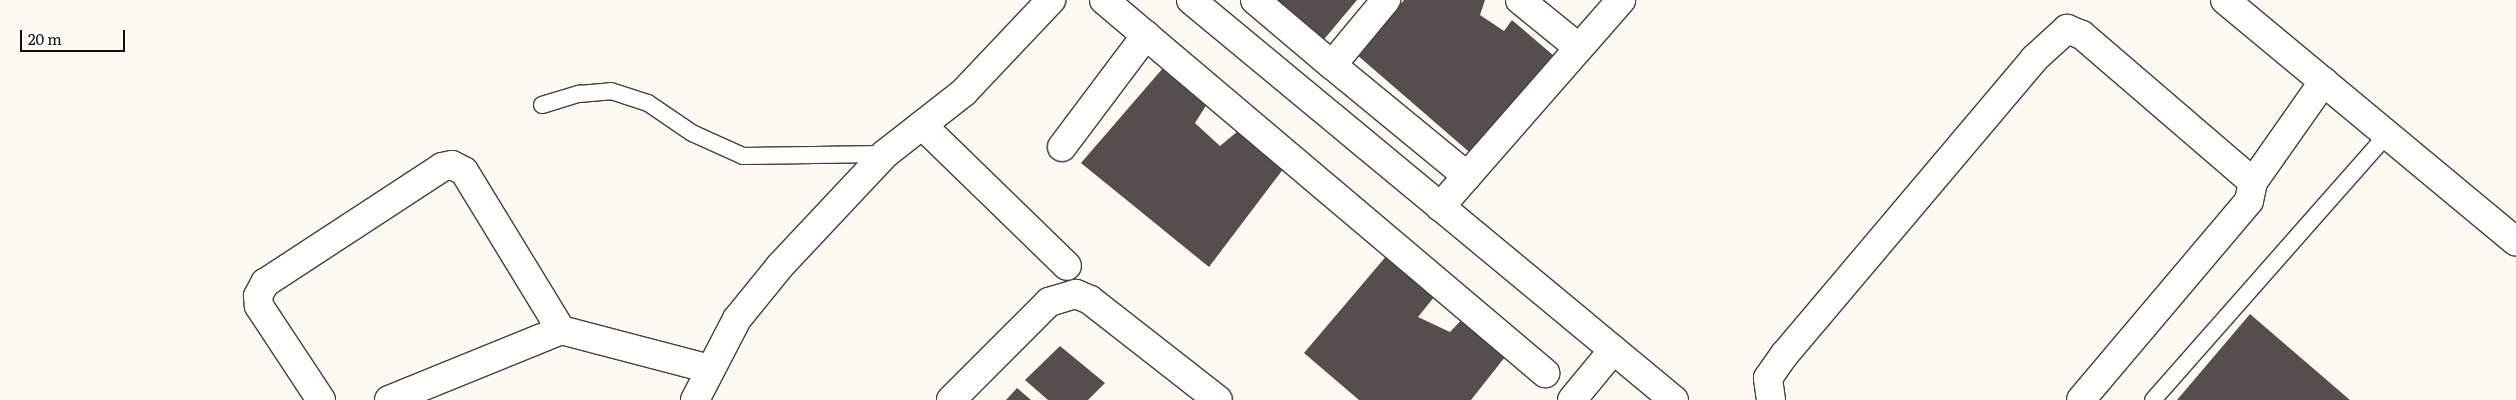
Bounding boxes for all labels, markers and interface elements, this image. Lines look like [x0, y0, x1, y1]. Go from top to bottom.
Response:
scale bar [22, 20, 128, 52]
text: 20 m [28, 27, 62, 50]

